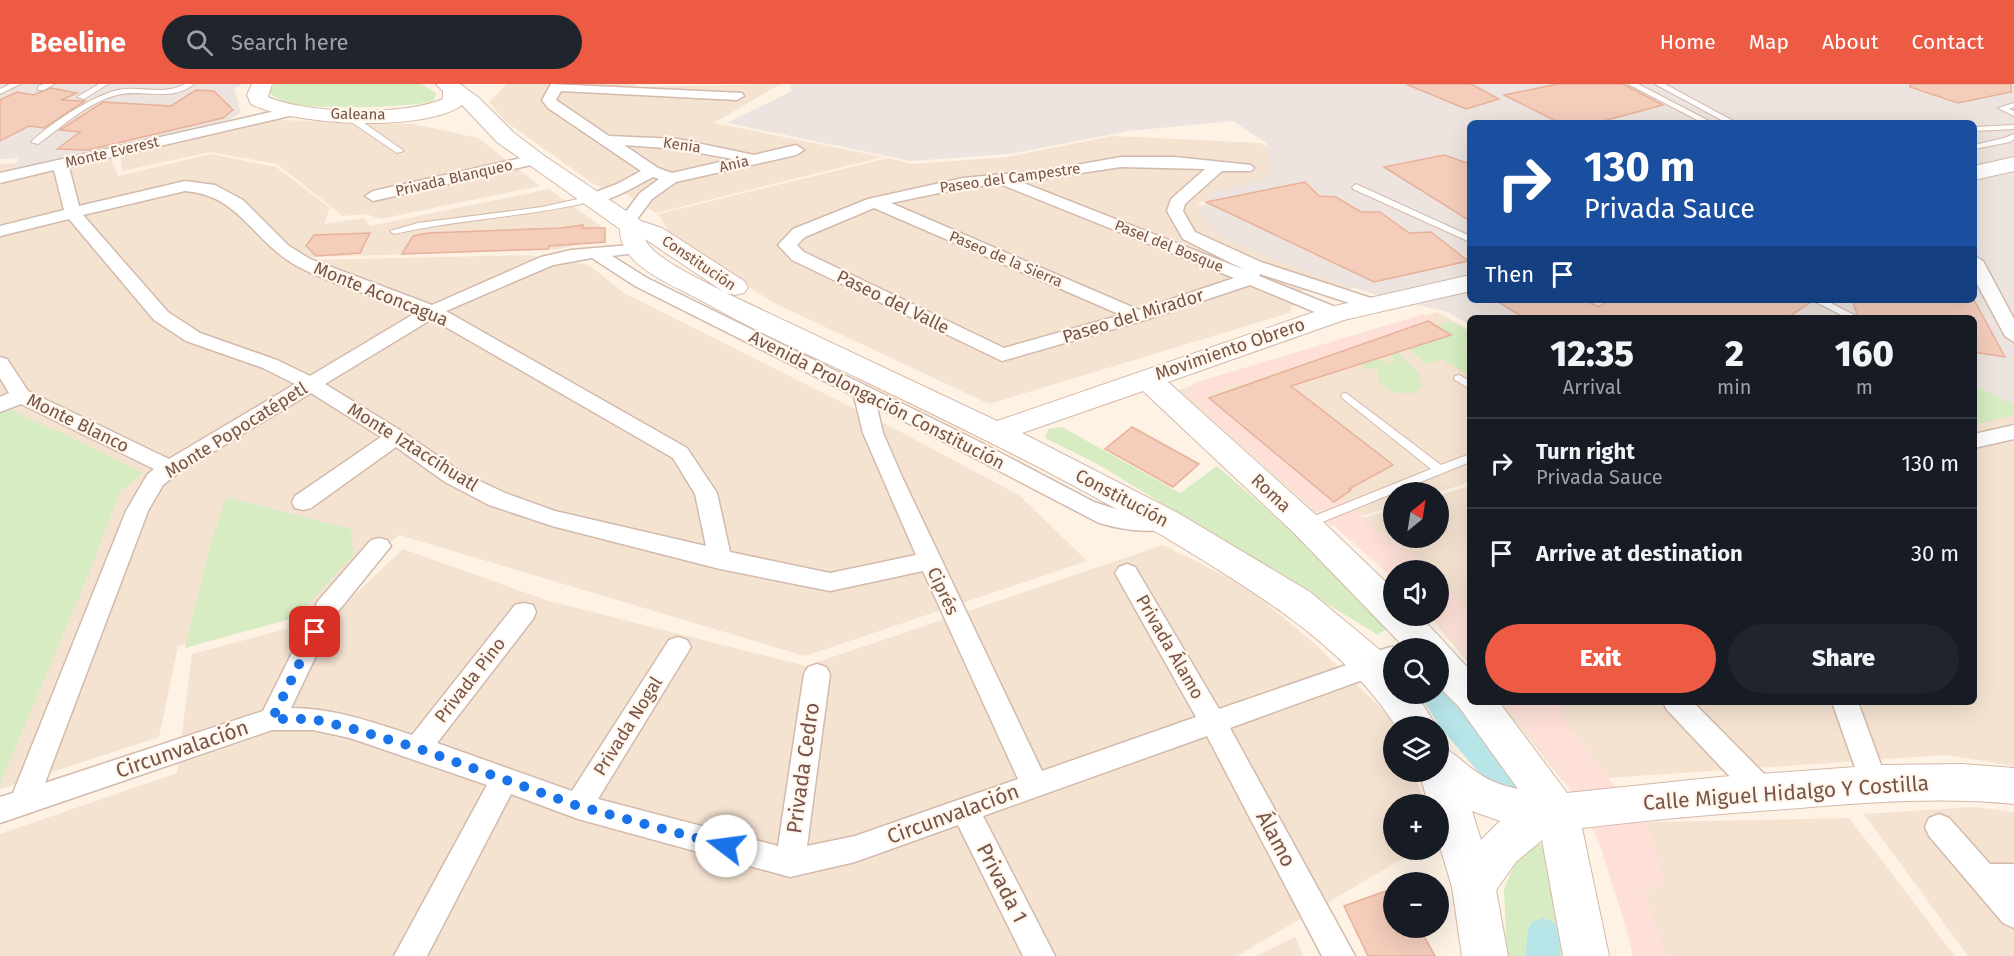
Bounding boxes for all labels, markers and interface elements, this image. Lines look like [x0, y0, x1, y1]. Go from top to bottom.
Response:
search box [162, 15, 582, 69]
text: Beeline [30, 26, 126, 59]
icon: search [183, 26, 216, 59]
text: Search here [231, 29, 349, 56]
text: Home [1660, 29, 1716, 55]
text: Map [1749, 29, 1789, 55]
text: About [1822, 29, 1879, 55]
text: Contact [1912, 29, 1984, 55]
street label: Galeana [330, 105, 386, 123]
street label: Monte Everest [63, 132, 161, 172]
street label: Kenia [662, 133, 702, 157]
text: 130 m [1584, 142, 1695, 192]
icon: right [1485, 144, 1563, 222]
street label: Ania [717, 152, 751, 176]
street label: Privada Blanqueo [394, 156, 514, 200]
street label: Paseo del Campestre [939, 159, 1081, 197]
text: Privada Sauce [1584, 193, 1755, 225]
street label: Pasel del Bosque [1112, 216, 1226, 276]
street label: Paseo de la Sierra [947, 227, 1065, 291]
street label: Constitución [659, 232, 739, 294]
street label: Monte Aconcagua [311, 257, 451, 331]
icon: arrive [1546, 258, 1579, 291]
text: Then [1485, 261, 1534, 288]
street label: Paseo del Valle [833, 265, 953, 339]
street label: Paseo del Mirador [1060, 284, 1206, 348]
street label: Movimiento Obrero [1152, 313, 1308, 385]
street label: Avenida Prolongación Constitución [746, 326, 1008, 474]
text: 12:35 [1550, 332, 1634, 376]
text: 2 [1725, 332, 1744, 376]
text: 160 [1835, 332, 1894, 376]
text: Arrival [1563, 375, 1621, 399]
text: min [1717, 375, 1752, 399]
text: m [1856, 375, 1873, 399]
street label: Monte Popocatépetl [161, 377, 311, 483]
street label: Monte Blanco [23, 389, 133, 457]
street label: Monte Iztaccíhuatl [344, 398, 482, 496]
text: Turn right [1536, 438, 1635, 465]
icon: right [1485, 447, 1518, 480]
text: 130 m [1902, 450, 1959, 477]
street label: Constitución [1072, 464, 1172, 532]
text: Privada Sauce [1536, 465, 1663, 489]
street label: Roma [1247, 469, 1295, 517]
north arrow [1383, 482, 1449, 548]
map controls [1383, 482, 1449, 938]
icon: arrive [1485, 537, 1518, 570]
text: Arrive at destination [1536, 540, 1743, 567]
text: 30 m [1911, 540, 1959, 567]
button: sound [1383, 560, 1449, 626]
street label: Ciprés [922, 563, 964, 619]
street label: Privada Álamo [1131, 590, 1210, 703]
pin [289, 606, 340, 657]
icon: arrive [298, 615, 331, 648]
button: Exit [1485, 624, 1716, 693]
button: Share [1728, 624, 1959, 693]
street label: Privada Pino [430, 633, 510, 727]
button: search [1383, 638, 1449, 704]
street label: Privada Nogal [589, 672, 667, 780]
street label: Privada Cedro [781, 701, 825, 835]
street label: Circunvalación [112, 714, 252, 784]
button: layers [1383, 716, 1449, 782]
street label: Calle Miguel Hidalgo Y Costilla [1642, 770, 1930, 816]
street label: Circunvalación [883, 778, 1023, 850]
button: + [1383, 794, 1449, 860]
street label: Álamo [1250, 807, 1302, 871]
position arrow [694, 814, 758, 878]
street label: Privada 1 [971, 839, 1033, 927]
button: − [1383, 872, 1449, 938]

